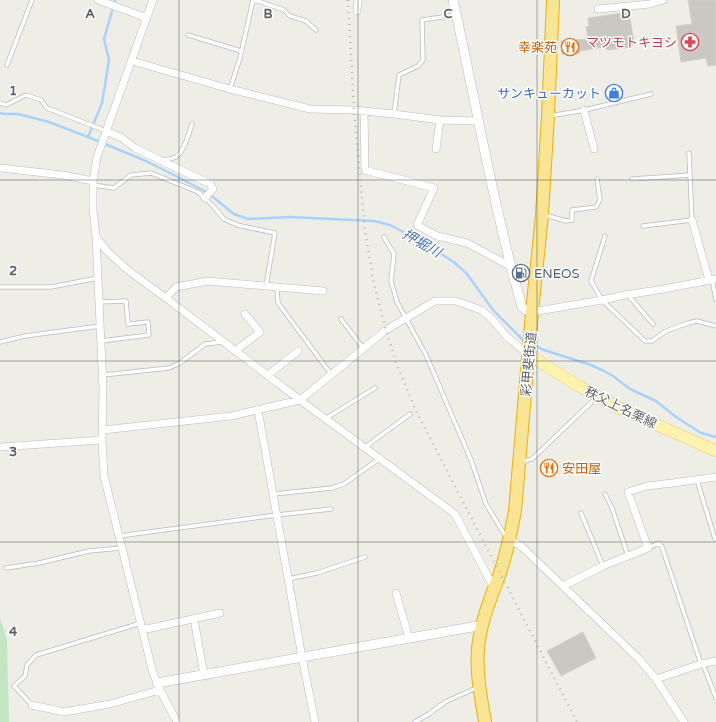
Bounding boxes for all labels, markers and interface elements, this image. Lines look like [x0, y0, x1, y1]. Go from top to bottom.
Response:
text: A [85, 6, 95, 22]
text: B [263, 6, 273, 22]
text: C [443, 6, 453, 22]
text: D [621, 6, 631, 22]
pharmacy icon: マツモトキヨシ [680, 32, 700, 52]
place label: マツモトキヨシ [586, 35, 677, 51]
restaurant icon: 幸楽苑 [560, 37, 580, 57]
place label: 幸楽苑 [518, 40, 557, 56]
text: 1 [9, 83, 17, 99]
shop icon: サンキューカット [604, 83, 624, 103]
place label: サンキューカット [497, 86, 601, 102]
water label: 押堀川 [399, 226, 446, 262]
text: 2 [9, 263, 17, 279]
fuel station icon: ENEOS [511, 263, 531, 283]
place label: ENEOS [534, 266, 580, 282]
street label: 彩甲斐街道 [518, 331, 540, 397]
street label: 秩父上名栗線 [582, 384, 659, 432]
text: 3 [9, 444, 17, 460]
restaurant icon: 安田屋 [539, 458, 559, 478]
place label: 安田屋 [562, 461, 601, 477]
text: 4 [9, 624, 18, 640]

